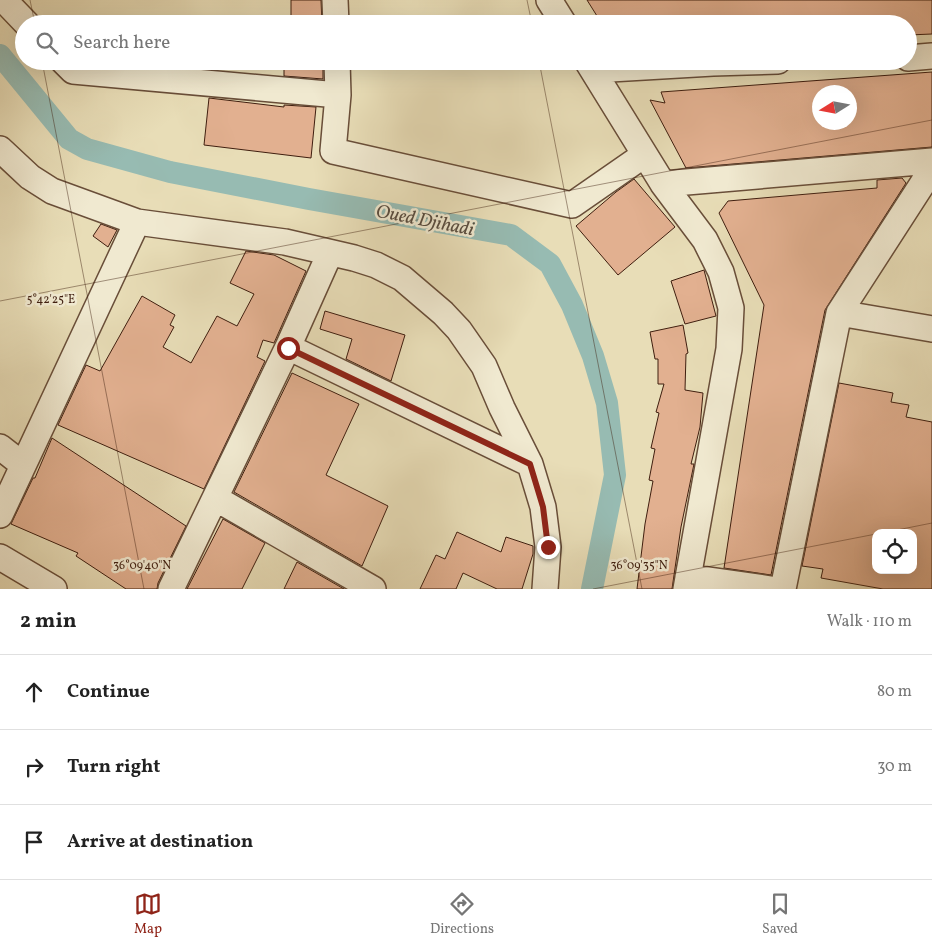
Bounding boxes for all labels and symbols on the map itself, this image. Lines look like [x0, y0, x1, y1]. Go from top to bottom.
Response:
north arrow [812, 85, 857, 130]
water label: Oued Djihadi [373, 199, 476, 243]
text: 5°42'25"E [27, 292, 75, 308]
route start [277, 337, 300, 360]
route end [537, 536, 560, 559]
text: 36°09'40"N [113, 558, 171, 574]
text: 36°09'35"N [610, 558, 668, 574]

